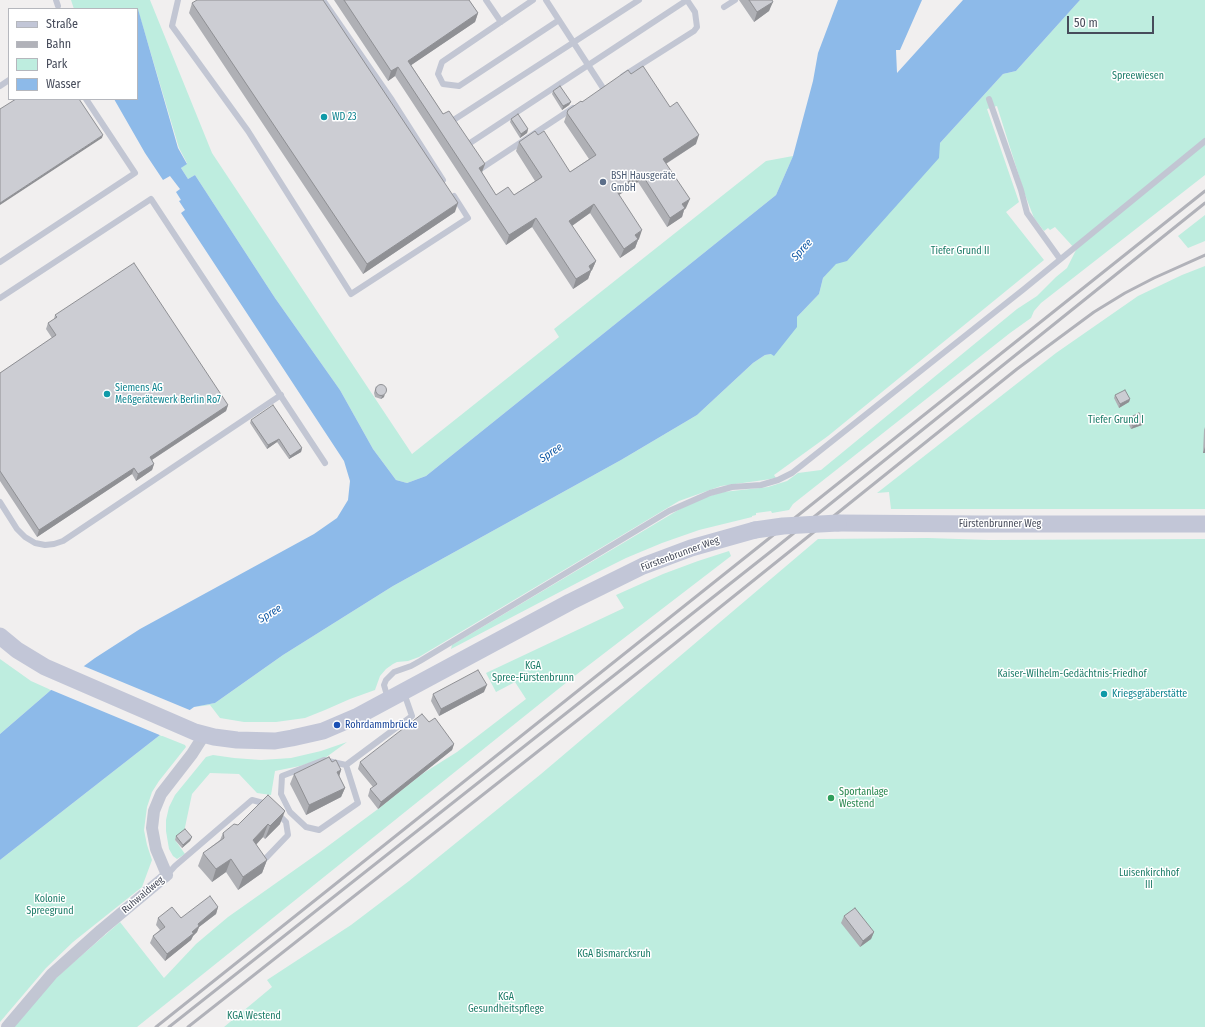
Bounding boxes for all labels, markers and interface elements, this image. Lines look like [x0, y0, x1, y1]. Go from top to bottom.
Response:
legend [8, 8, 138, 100]
scale bar [1069, 8, 1156, 34]
text: 50 m [1074, 16, 1098, 30]
text: Straße [46, 17, 78, 31]
text: Bahn [46, 37, 71, 51]
text: Park [46, 57, 67, 71]
park label: Spreewiesen [1112, 70, 1164, 82]
text: Wasser [46, 77, 81, 91]
place label: WD 23 [332, 111, 357, 123]
marker: WD 23 [319, 112, 329, 122]
place label: BSH Hausgeräte GmbH [611, 170, 676, 194]
marker: BSH Hausgeräte GmbH [598, 177, 608, 187]
water label: Spree [789, 236, 815, 264]
park label: Tiefer Grund II [931, 245, 989, 257]
place label: Siemens AG Meßgerätewerk Berlin Ro7 [115, 382, 221, 406]
marker: Siemens AG Meßgerätewerk Berlin Ro7 [102, 389, 112, 399]
park label: Tiefer Grund I [1088, 414, 1144, 426]
water label: Spree [537, 441, 565, 465]
street label: Fürstenbrunner Weg [959, 518, 1041, 530]
street label: Fürstenbrunner Weg [639, 534, 721, 574]
water label: Spree [256, 602, 284, 626]
park label: KGA Spree-Fürstenbrunn [492, 660, 574, 684]
park label: Kaiser-Wilhelm-Gedächtnis-Friedhof [998, 668, 1146, 680]
place label: Kriegsgräberstätte [1112, 688, 1187, 700]
marker: Kriegsgräberstätte [1099, 689, 1109, 699]
place label: Rohrdammbrücke [345, 719, 418, 731]
marker: Rohrdammbrücke [332, 720, 342, 730]
place label: Sportanlage Westend [839, 786, 888, 810]
marker: Sportanlage Westend [826, 793, 836, 803]
park label: Luisenkirchhof III [1119, 867, 1179, 890]
street label: Ruhwaldweg [119, 874, 167, 916]
park label: Kolonie Spreegrund [26, 893, 74, 916]
park label: KGA Bismarcksruh [577, 948, 651, 960]
park label: KGA Gesundheitspflege [468, 991, 544, 1014]
park label: KGA Westend [227, 1010, 281, 1022]

